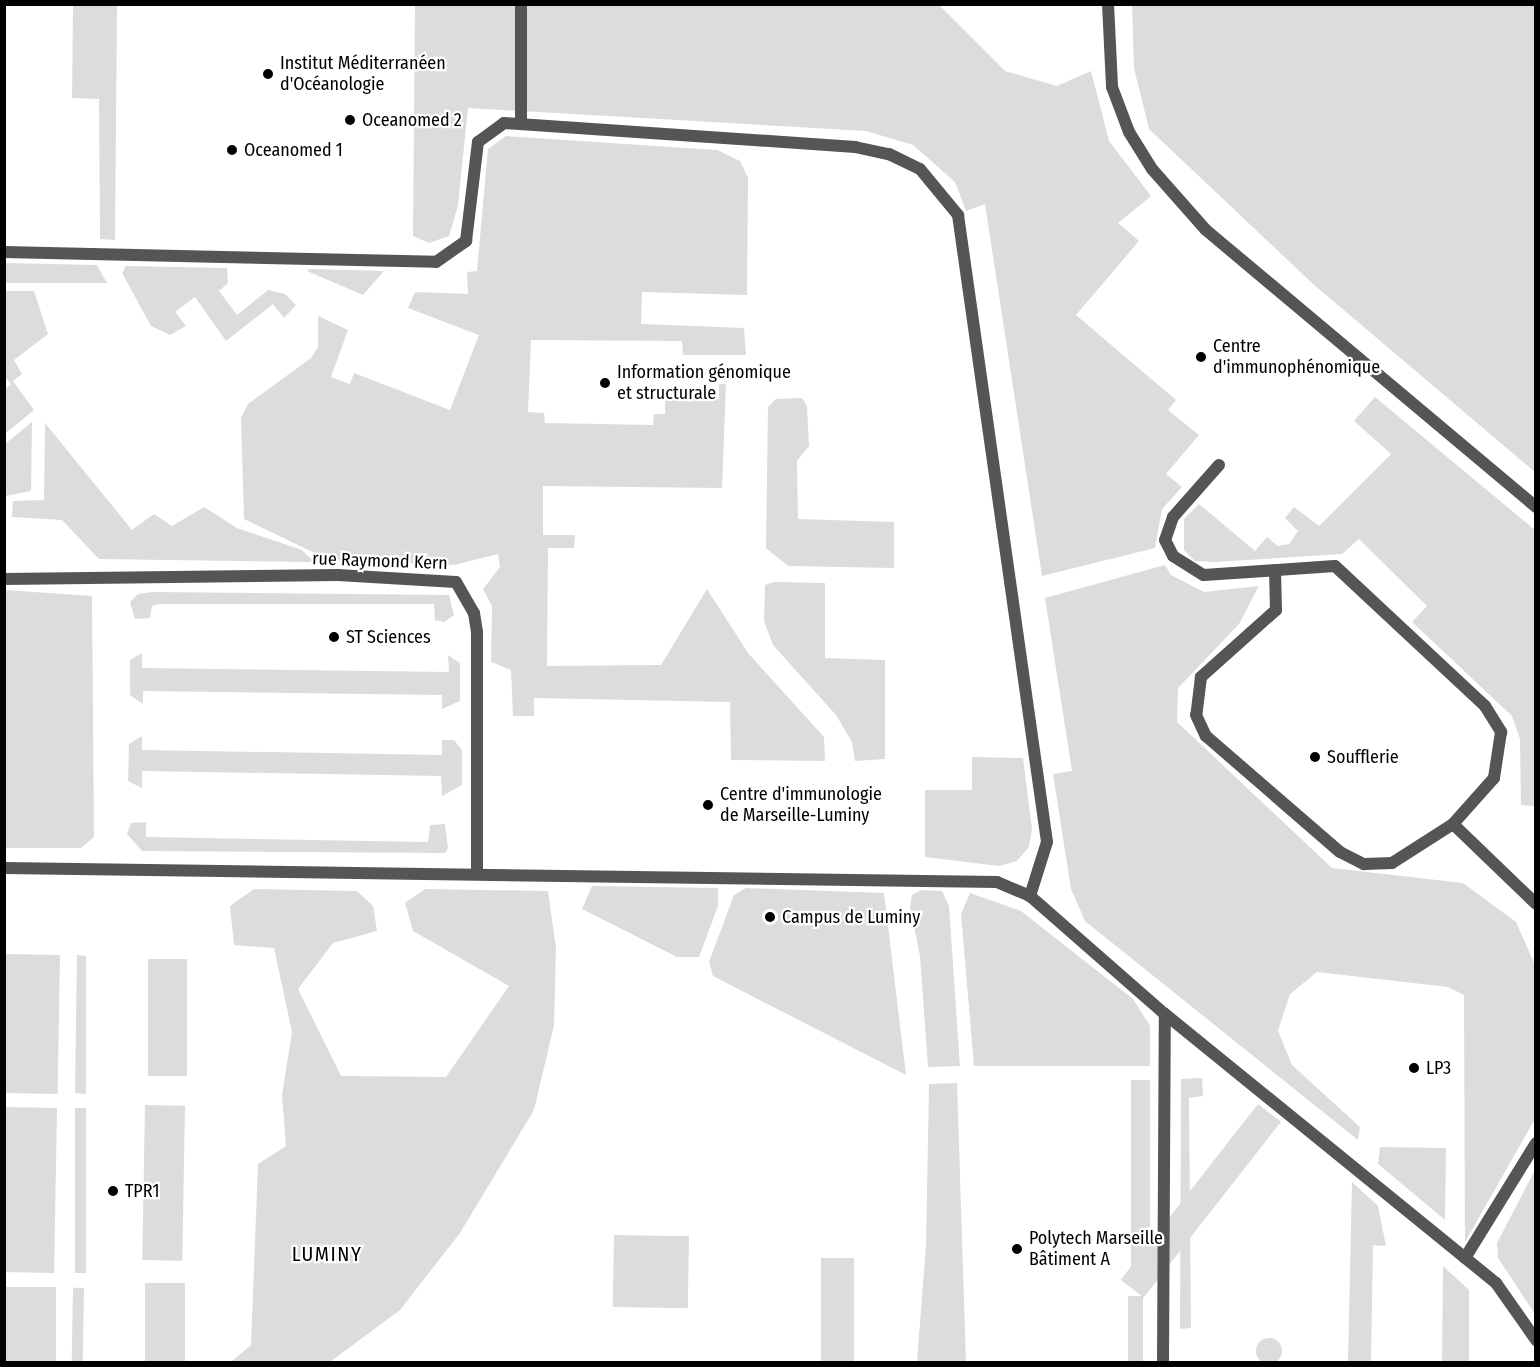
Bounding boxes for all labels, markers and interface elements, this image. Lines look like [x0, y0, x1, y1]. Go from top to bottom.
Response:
place label: Institut Méditerranéen d'Océanologie [280, 53, 446, 96]
marker: Institut Méditerranéen d'Océanologie [261, 67, 275, 81]
place label: Oceanomed 2 [362, 109, 462, 131]
marker: Oceanomed 2 [343, 113, 357, 127]
place label: Oceanomed 1 [244, 139, 343, 161]
marker: Oceanomed 1 [225, 143, 239, 157]
place label: Centre d'immunophénomique [1213, 336, 1380, 378]
marker: Centre d'immunophénomique [1194, 350, 1208, 364]
place label: Information génomique et structurale [617, 362, 791, 404]
marker: Information génomique et structurale [598, 376, 612, 390]
street label: rue Raymond Kern [312, 548, 448, 574]
place label: ST Sciences [346, 626, 431, 648]
marker: ST Sciences [327, 630, 341, 644]
place label: Soufflerie [1327, 746, 1399, 768]
marker: Soufflerie [1308, 750, 1322, 764]
place label: Centre d'immunologie de Marseille-Luminy [720, 784, 882, 826]
marker: Centre d'immunologie de Marseille-Luminy [701, 798, 715, 812]
place label: Campus de Luminy [782, 906, 920, 928]
marker: Campus de Luminy [763, 910, 777, 924]
place label: LP3 [1426, 1057, 1451, 1079]
marker: LP3 [1407, 1061, 1421, 1075]
place label: TPR1 [125, 1180, 159, 1202]
marker: TPR1 [106, 1184, 120, 1198]
place label: Polytech Marseille Bâtiment A [1029, 1228, 1163, 1270]
district label: LUMINY [292, 1242, 362, 1266]
marker: Polytech Marseille Bâtiment A [1010, 1242, 1024, 1256]

